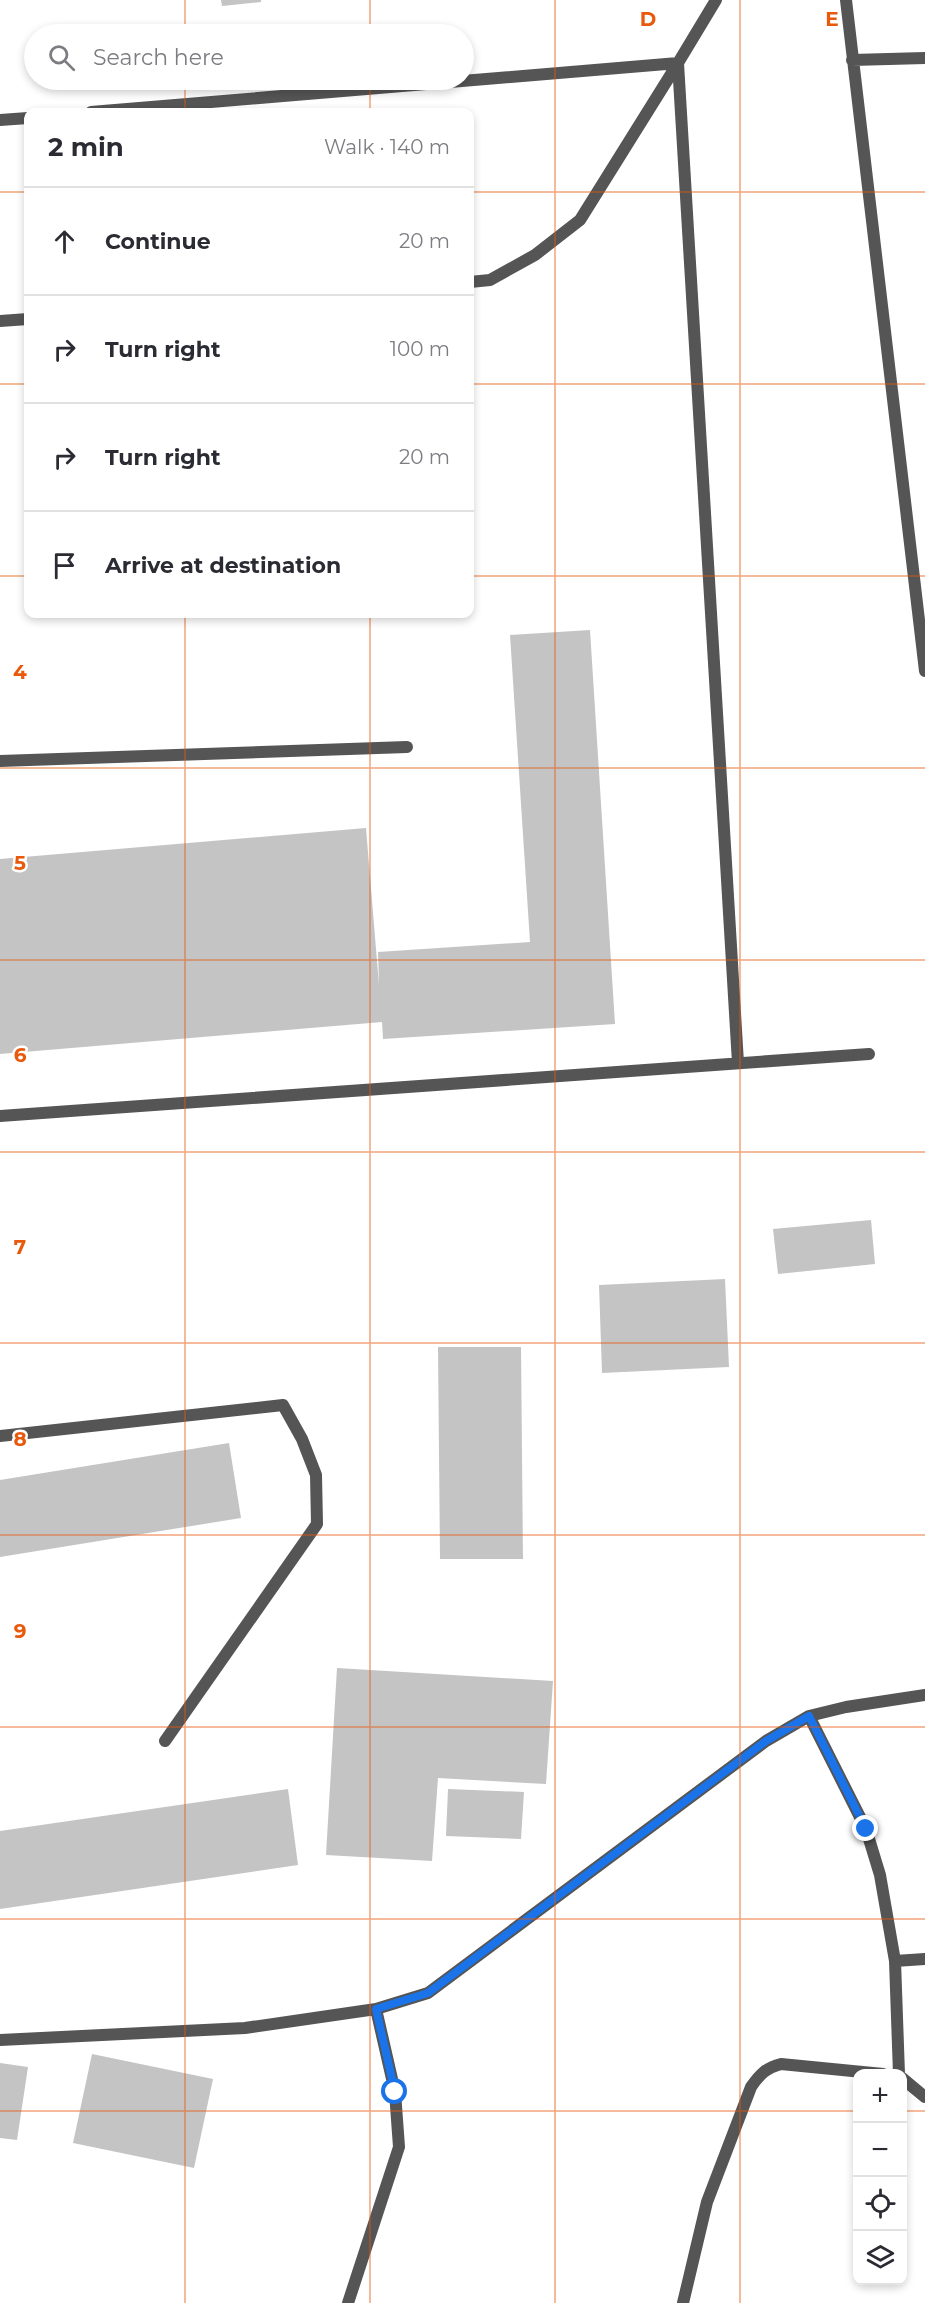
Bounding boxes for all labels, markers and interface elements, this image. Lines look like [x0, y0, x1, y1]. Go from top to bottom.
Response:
text: D [640, 7, 656, 31]
text: E [825, 7, 839, 31]
search box [24, 24, 474, 90]
icon: search [45, 41, 78, 74]
text: Search here [93, 44, 224, 71]
text: 2 min [48, 131, 124, 163]
text: Walk · 140 m [324, 135, 450, 159]
icon: ahead [48, 225, 81, 258]
text: Continue [105, 228, 211, 255]
text: 20 m [399, 229, 450, 253]
icon: right [48, 333, 81, 366]
text: Turn right [105, 336, 220, 363]
text: 100 m [390, 337, 450, 361]
icon: right [48, 441, 81, 474]
text: Turn right [105, 444, 220, 471]
text: 20 m [399, 445, 450, 469]
icon: arrive [48, 549, 81, 582]
text: Arrive at destination [105, 552, 341, 579]
text: 4 [13, 660, 27, 684]
text: 5 [14, 851, 26, 875]
text: 6 [14, 1043, 27, 1067]
text: 7 [14, 1235, 26, 1259]
text: 8 [13, 1427, 27, 1451]
text: 9 [14, 1619, 26, 1643]
route end [852, 1815, 878, 1841]
map controls [853, 2069, 907, 2285]
button: + [853, 2069, 907, 2123]
route start [381, 2078, 407, 2104]
button: − [853, 2123, 907, 2177]
button: locate [853, 2177, 907, 2231]
button: layers [853, 2231, 907, 2285]

